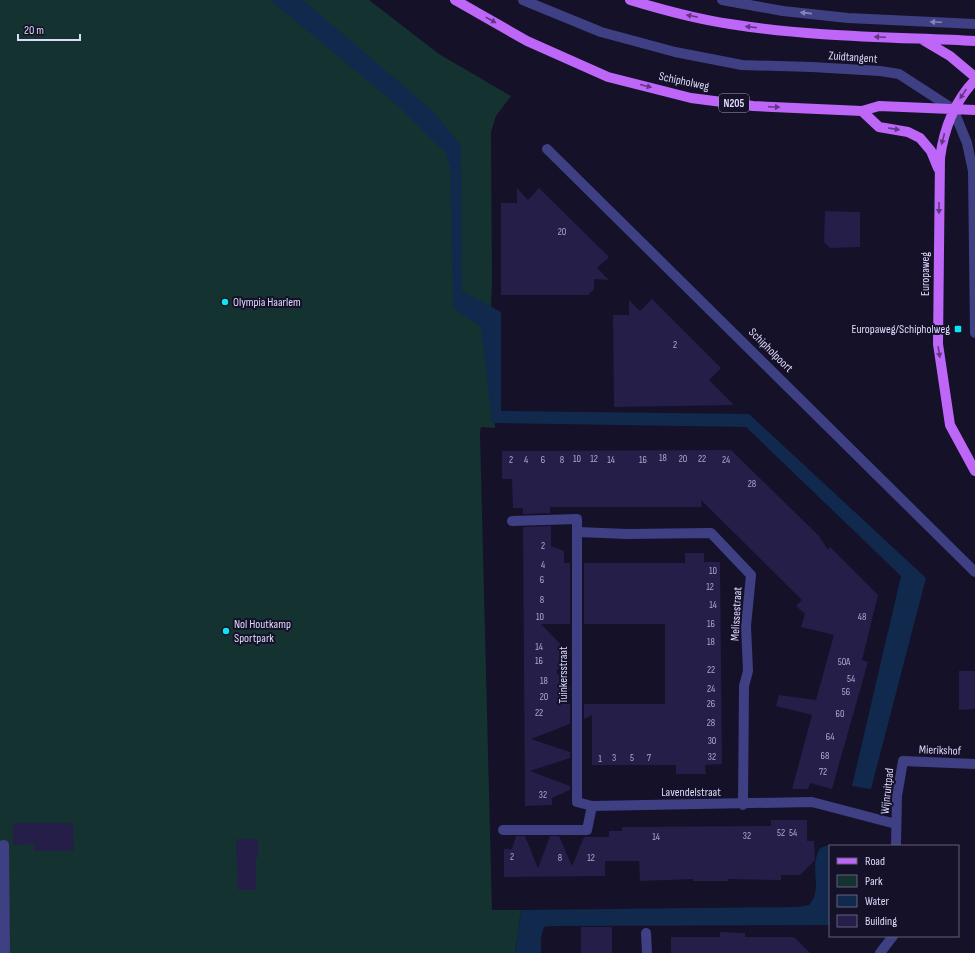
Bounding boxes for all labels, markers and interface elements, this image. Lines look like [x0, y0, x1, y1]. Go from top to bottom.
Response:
one-way arrow [800, 10, 812, 17]
one-way arrow [686, 13, 698, 19]
scale bar [18, 16, 80, 42]
one-way arrow [485, 17, 497, 24]
one-way arrow [930, 18, 942, 25]
text: 20 m [24, 23, 44, 38]
one-way arrow [745, 24, 757, 30]
one-way arrow [874, 34, 886, 41]
street label: Zuidtangent [828, 48, 878, 67]
street label: Schipholweg [657, 69, 711, 94]
one-way arrow [640, 84, 652, 90]
one-way arrow [959, 89, 967, 99]
road number: N205 [719, 94, 749, 112]
one-way arrow [768, 104, 781, 110]
one-way arrow [888, 126, 901, 132]
one-way arrow [940, 132, 946, 145]
one-way arrow [936, 202, 942, 215]
house number: 20 [558, 226, 566, 238]
street label: Europaweg [918, 252, 933, 296]
place label: Olympia Haarlem [233, 295, 301, 310]
marker: Olympia Haarlem [220, 297, 230, 307]
place label: Europaweg/Schipholweg [852, 322, 950, 337]
marker: Europaweg/Schipholweg [953, 324, 963, 334]
street label: Schipholpoort [745, 325, 796, 376]
house number: 2 [673, 339, 677, 351]
one-way arrow [936, 346, 942, 358]
house number: 18 [659, 452, 667, 464]
house number: 10 [573, 453, 581, 465]
house number: 12 [590, 453, 598, 465]
house number: 20 [679, 453, 687, 465]
house number: 22 [698, 453, 706, 465]
house number: 2 [509, 454, 513, 466]
house number: 4 [524, 454, 528, 466]
house number: 6 [541, 454, 545, 466]
house number: 8 [560, 454, 564, 466]
house number: 14 [607, 454, 615, 466]
house number: 16 [639, 454, 647, 466]
house number: 24 [722, 454, 730, 466]
house number: 28 [748, 478, 756, 490]
house number: 2 [541, 540, 545, 552]
house number: 4 [541, 559, 545, 571]
house number: 10 [709, 565, 717, 577]
house number: 6 [540, 574, 544, 586]
house number: 12 [706, 581, 714, 593]
street label: Melissestraat [728, 586, 745, 641]
house number: 8 [540, 594, 544, 606]
house number: 14 [709, 599, 717, 611]
house number: 10 [536, 611, 544, 623]
house number: 48 [858, 611, 866, 623]
place label: Nol Houtkamp Sportpark [234, 617, 291, 646]
house number: 16 [707, 618, 715, 630]
marker: Nol Houtkamp Sportpark [221, 626, 231, 636]
house number: 18 [707, 636, 715, 648]
house number: 14 [535, 641, 543, 653]
street label: Tuinkersstraat [556, 646, 571, 704]
house number: 16 [535, 655, 543, 667]
house number: 50A [838, 656, 851, 668]
house number: 22 [707, 664, 715, 676]
house number: 54 [847, 673, 855, 685]
house number: 18 [540, 675, 548, 687]
house number: 24 [707, 683, 715, 695]
house number: 56 [842, 686, 850, 698]
house number: 20 [540, 691, 548, 703]
house number: 26 [707, 698, 715, 710]
house number: 22 [535, 707, 543, 719]
house number: 60 [836, 708, 844, 720]
house number: 28 [707, 717, 715, 729]
house number: 64 [826, 731, 834, 743]
house number: 30 [708, 735, 716, 747]
street label: Mierikshof [919, 742, 962, 759]
house number: 68 [821, 750, 829, 762]
house number: 32 [708, 751, 716, 763]
house number: 3 [612, 752, 616, 764]
house number: 5 [630, 752, 634, 764]
house number: 7 [647, 752, 651, 764]
house number: 1 [598, 753, 602, 765]
house number: 72 [819, 766, 827, 778]
street label: Wijnruitpad [878, 767, 897, 815]
street label: Lavendelstraat [661, 785, 721, 800]
house number: 32 [539, 789, 547, 801]
house number: 52 [777, 827, 785, 839]
house number: 54 [789, 827, 797, 839]
house number: 32 [743, 830, 751, 842]
house number: 14 [652, 831, 660, 843]
legend [829, 845, 959, 937]
house number: 2 [510, 851, 514, 863]
house number: 8 [558, 852, 562, 864]
house number: 12 [587, 852, 595, 864]
text: Road [865, 854, 885, 869]
text: Park [865, 874, 883, 889]
text: Water [865, 894, 889, 909]
text: Building [865, 914, 897, 929]

